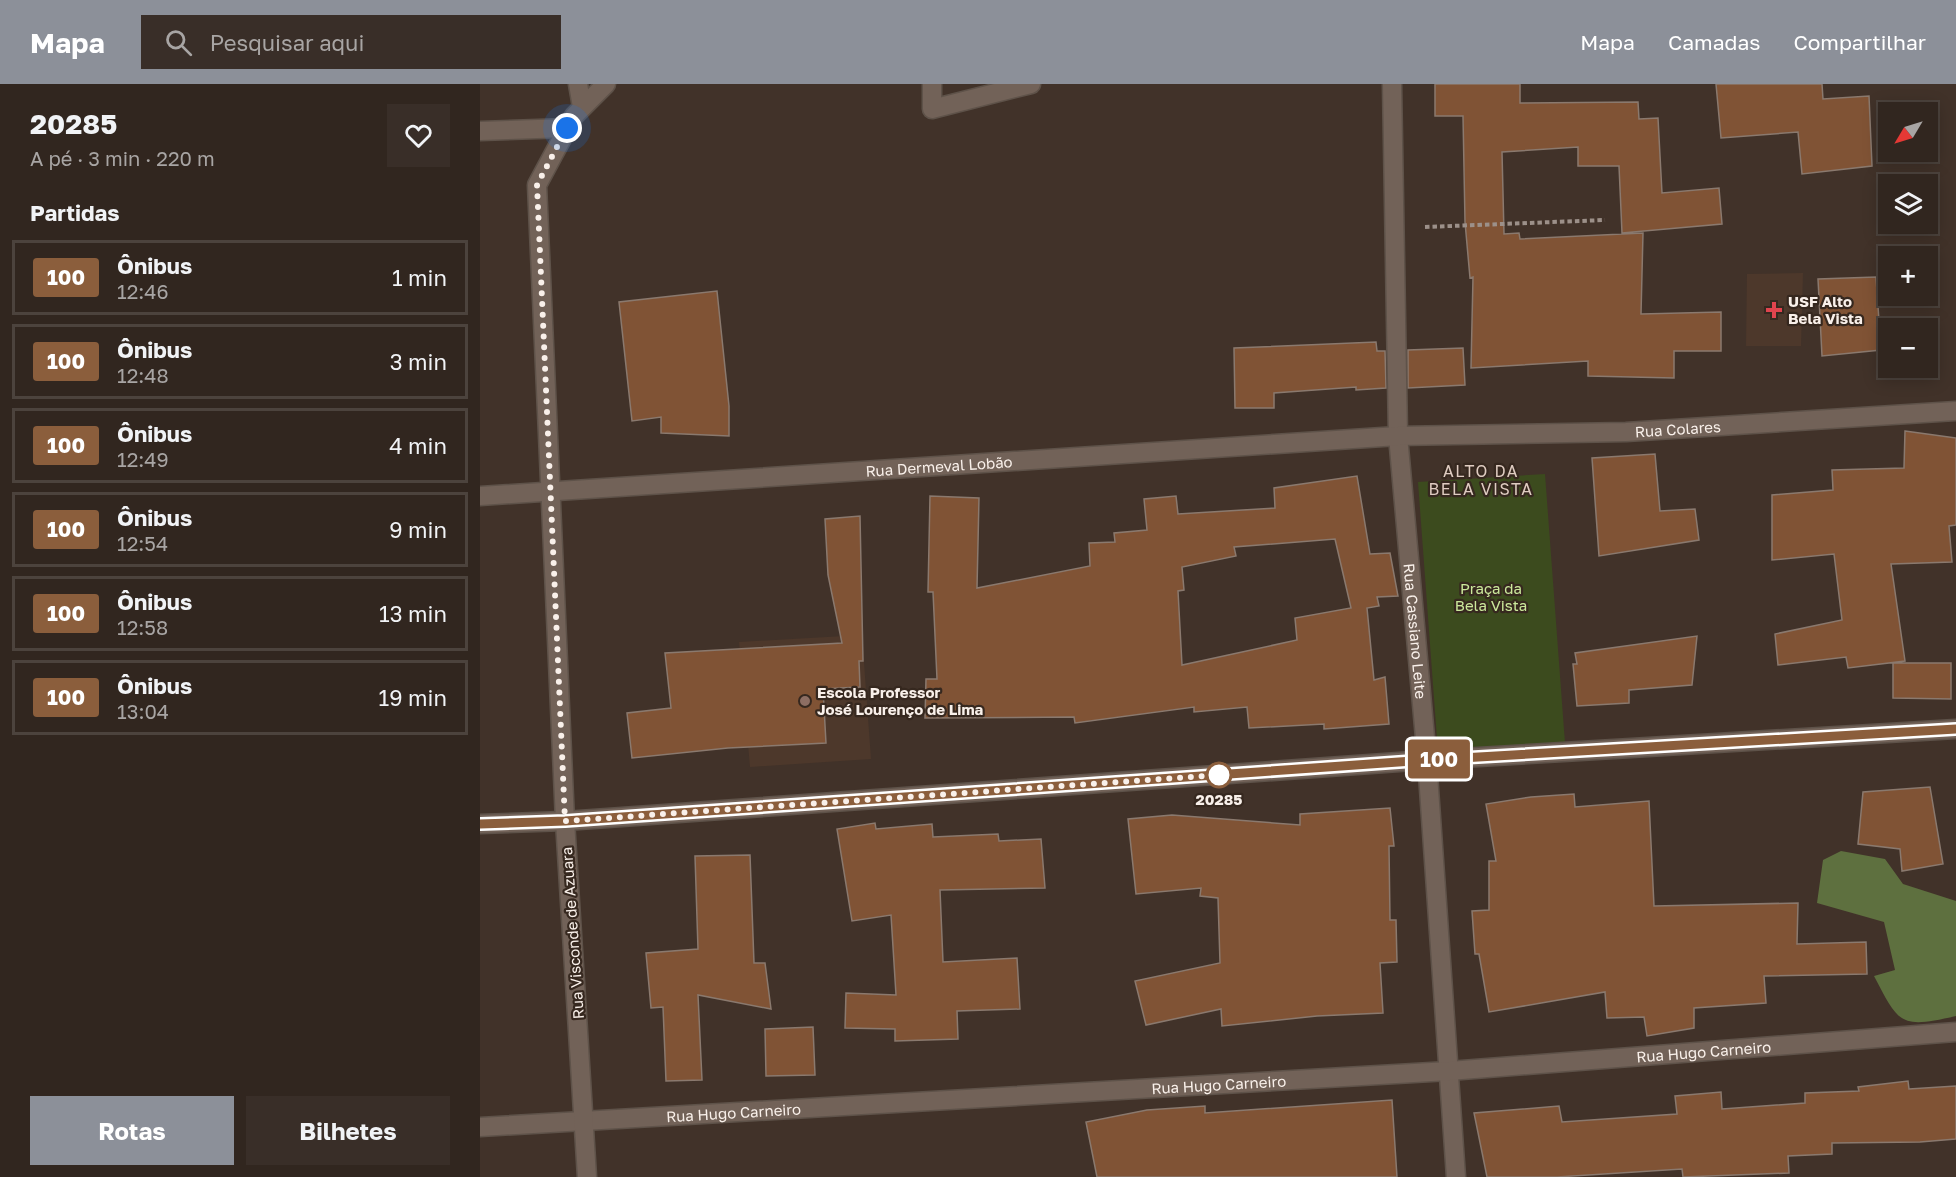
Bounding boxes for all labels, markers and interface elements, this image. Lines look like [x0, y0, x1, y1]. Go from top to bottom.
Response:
search box [141, 15, 561, 69]
text: Mapa [30, 26, 105, 59]
icon: search [162, 26, 195, 59]
text: Pesquisar aqui [210, 29, 364, 56]
text: Mapa [1580, 29, 1635, 55]
text: Camadas [1668, 29, 1760, 55]
text: Compartilhar [1793, 29, 1926, 55]
north arrow [1878, 102, 1938, 162]
map controls [1878, 102, 1938, 378]
button: heart [387, 104, 450, 167]
text: 20285 [30, 107, 117, 140]
your location [552, 113, 582, 143]
text: A pé · 3 min · 220 m [30, 146, 215, 170]
button: layers [1878, 174, 1938, 234]
text: Partidas [30, 199, 120, 226]
button: + [1878, 246, 1938, 306]
text: Ônibus [117, 252, 192, 279]
text: 100 [47, 264, 85, 290]
text: 1 min [392, 264, 447, 291]
text: 12:46 [117, 279, 169, 303]
place label: USF Alto Bela Vista [1788, 292, 1863, 327]
marker: USF Alto Bela Vista [1765, 301, 1783, 319]
button: − [1878, 318, 1938, 378]
text: Ônibus [117, 336, 192, 363]
text: 100 [47, 348, 85, 374]
text: 3 min [390, 348, 447, 375]
text: 12:48 [117, 363, 169, 387]
street label: Rua Colares [1634, 417, 1721, 440]
text: Ônibus [117, 420, 192, 447]
text: 100 [47, 432, 85, 458]
text: 4 min [389, 432, 447, 459]
text: 12:49 [117, 447, 169, 471]
street label: Rua Dermeval Lobão [865, 452, 1013, 480]
district label: ALTO DA BELA VISTA [1429, 461, 1533, 499]
text: Ônibus [117, 504, 192, 531]
text: 100 [47, 516, 85, 542]
text: 9 min [389, 516, 447, 543]
text: 12:54 [117, 531, 168, 555]
street label: Rua Cassiano Leite [1400, 563, 1431, 700]
park label: Praça da Bela Vista [1455, 579, 1527, 614]
text: Ônibus [117, 588, 192, 615]
text: 100 [47, 600, 85, 626]
text: 13 min [379, 600, 447, 627]
text: 12:58 [117, 615, 168, 639]
text: Ônibus [117, 672, 192, 699]
place label: Escola Professor José Lourenço de Lima [817, 683, 984, 718]
text: 100 [47, 684, 85, 710]
text: 19 min [379, 684, 447, 711]
marker: Escola Professor José Lourenço de Lima [798, 694, 812, 708]
text: 13:04 [117, 699, 169, 723]
line badge: 100 [1404, 740, 1474, 778]
text: 100 [1420, 746, 1458, 772]
marker: 20285 [1206, 762, 1232, 788]
place label: 20285 [1196, 790, 1242, 808]
street label: Rua Visconde de Azuara [557, 846, 587, 1020]
street label: Rua Hugo Carneiro [1636, 1037, 1772, 1066]
street label: Rua Hugo Carneiro [1151, 1071, 1287, 1097]
button: Rotas [30, 1096, 234, 1165]
button: Bilhetes [246, 1096, 450, 1165]
street label: Rua Hugo Carneiro [666, 1099, 801, 1125]

